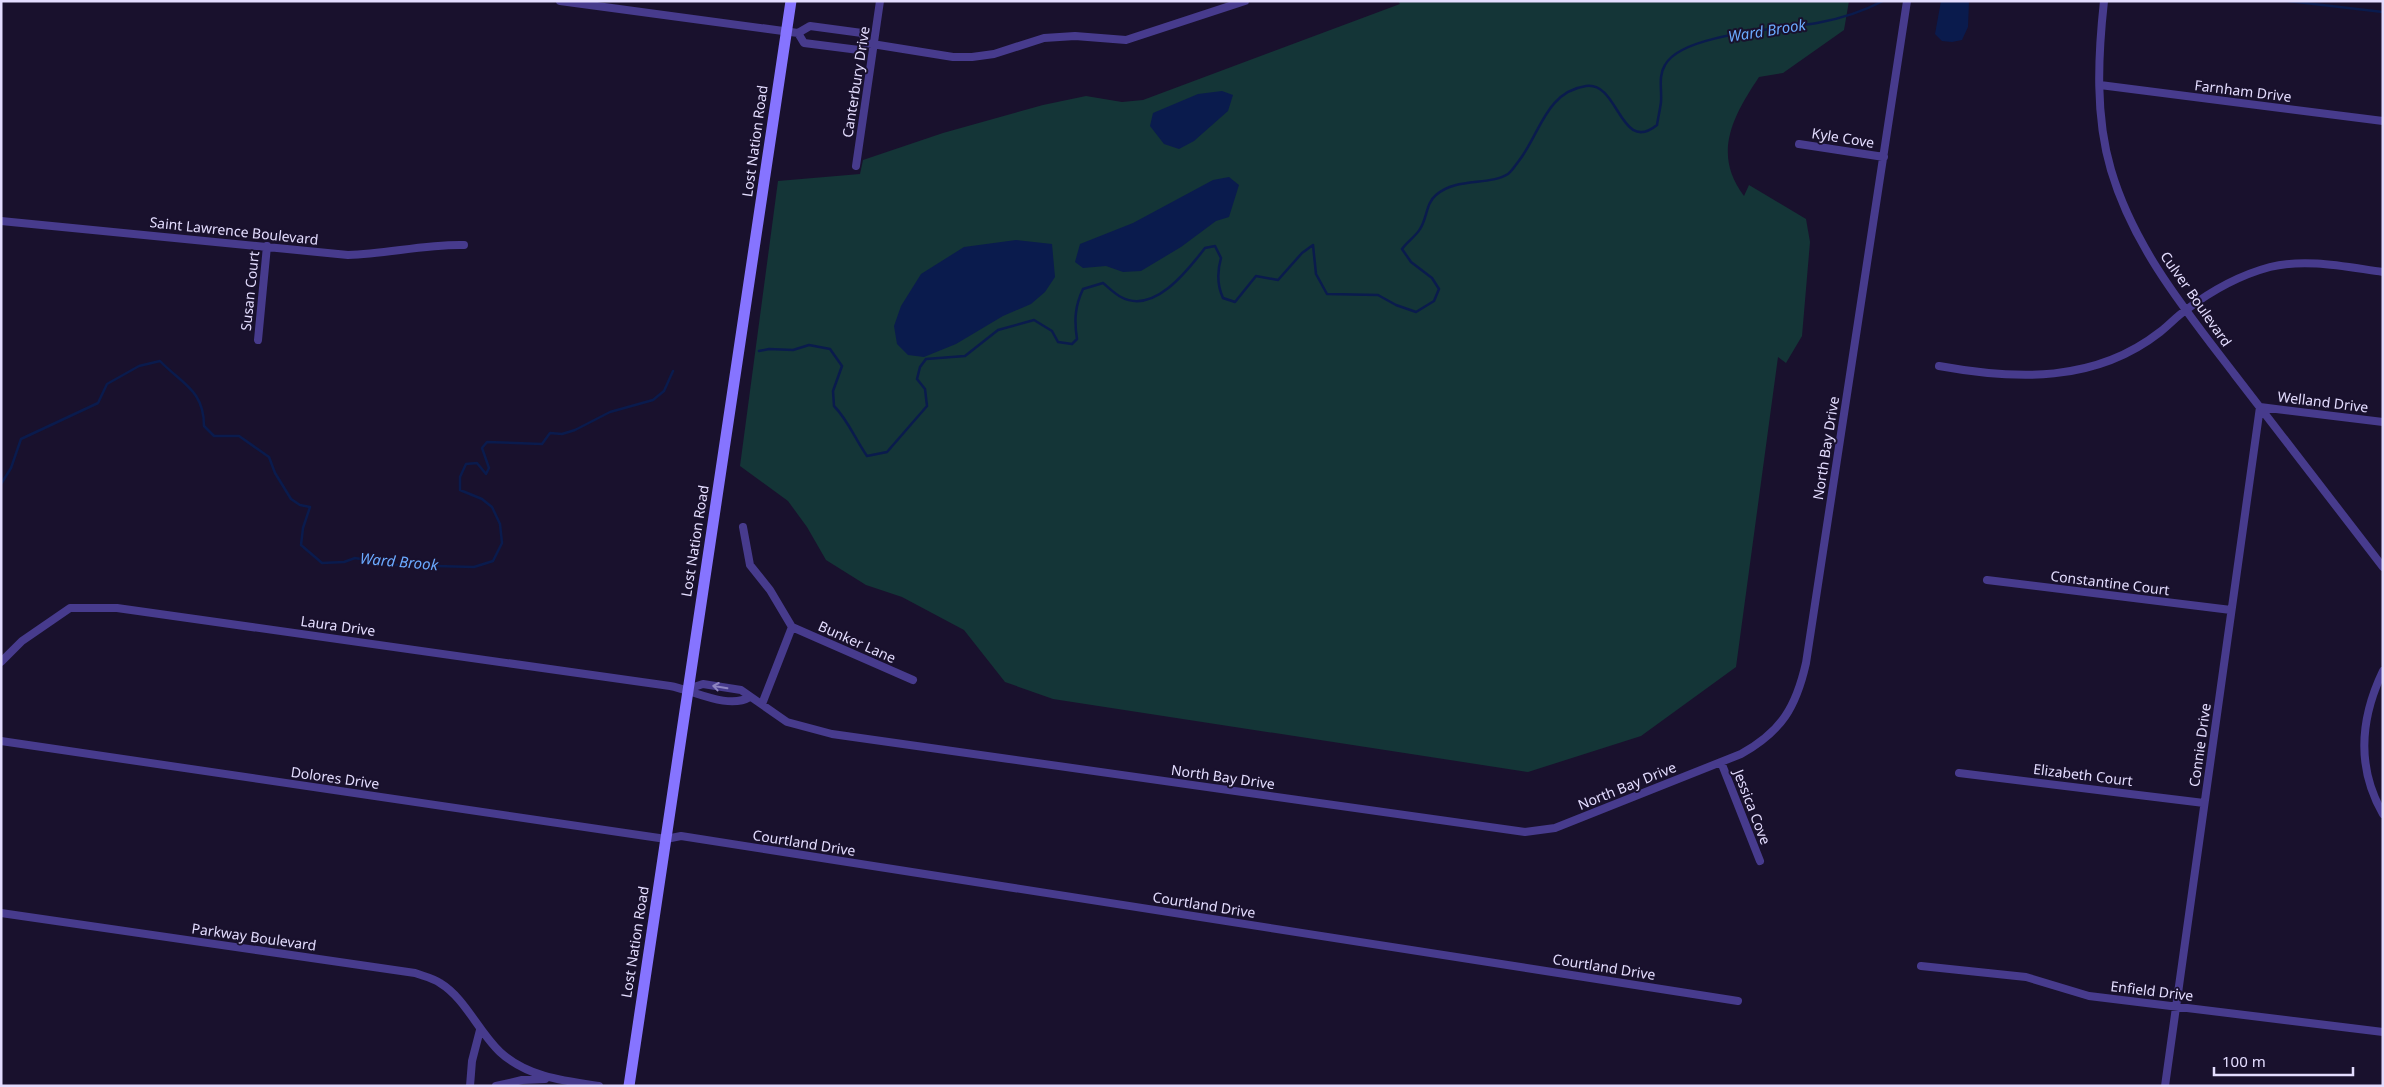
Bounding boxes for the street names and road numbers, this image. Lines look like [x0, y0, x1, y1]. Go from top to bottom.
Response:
street label: Canterbury Drive [837, 25, 874, 139]
street label: Farnham Drive [2194, 75, 2293, 106]
street label: Lost Nation Road [737, 84, 772, 198]
street label: Kyle Cove [1810, 123, 1876, 152]
street label: Saint Lawrence Boulevard [149, 212, 319, 249]
street label: Culver Boulevard [2156, 247, 2236, 350]
street label: Susan Court [236, 250, 263, 332]
street label: Welland Drive [2277, 387, 2370, 417]
street label: North Bay Drive [1808, 395, 1843, 501]
street label: Lost Nation Road [676, 484, 713, 598]
street label: Constantine Court [2049, 566, 2171, 599]
street label: Laura Drive [299, 611, 377, 640]
street label: Bunker Lane [815, 616, 899, 667]
street label: Connie Drive [2184, 702, 2215, 788]
street label: North Bay Drive [1575, 757, 1679, 814]
street label: Elizabeth Court [2032, 759, 2134, 790]
street label: North Bay Drive [1170, 760, 1276, 793]
street label: Dolores Drive [290, 762, 381, 793]
street label: Jessica Cove [1729, 765, 1776, 847]
street label: Courtland Drive [751, 825, 857, 860]
street label: Lost Nation Road [616, 885, 653, 999]
street label: Courtland Drive [1151, 887, 1257, 922]
street label: Parkway Boulevard [190, 918, 318, 955]
street label: Courtland Drive [1551, 949, 1657, 984]
street label: Enfield Drive [2110, 976, 2195, 1005]

